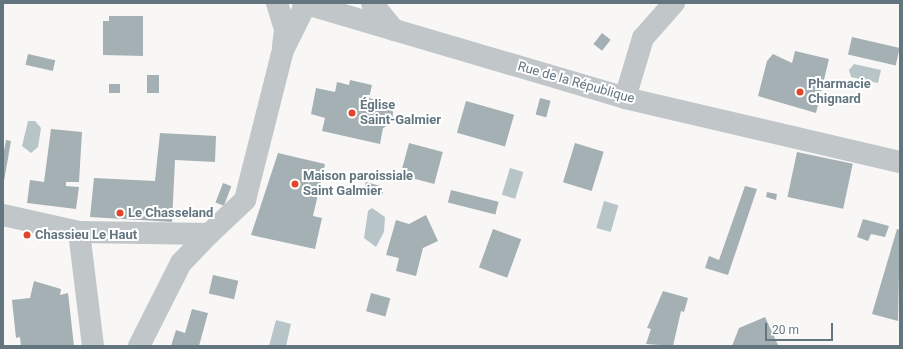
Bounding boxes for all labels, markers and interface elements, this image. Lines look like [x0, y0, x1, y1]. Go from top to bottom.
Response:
street label: Rue de la République [516, 59, 636, 107]
place label: Pharmacie Chignard [808, 77, 871, 108]
marker: Pharmacie Chignard [795, 87, 805, 97]
place label: Église Saint-Galmier [360, 98, 441, 129]
marker: Église Saint-Galmier [347, 108, 357, 118]
place label: Maison paroissiale Saint Galmier [303, 169, 413, 200]
marker: Maison paroissiale Saint Galmier [290, 179, 300, 189]
place label: Le Chasseland [128, 205, 213, 221]
marker: Le Chasseland [115, 208, 125, 218]
place label: Chassieu Le Haut [35, 227, 137, 243]
marker: Chassieu Le Haut [22, 230, 32, 240]
scale bar [767, 315, 835, 341]
text: 20 m [772, 323, 799, 337]

